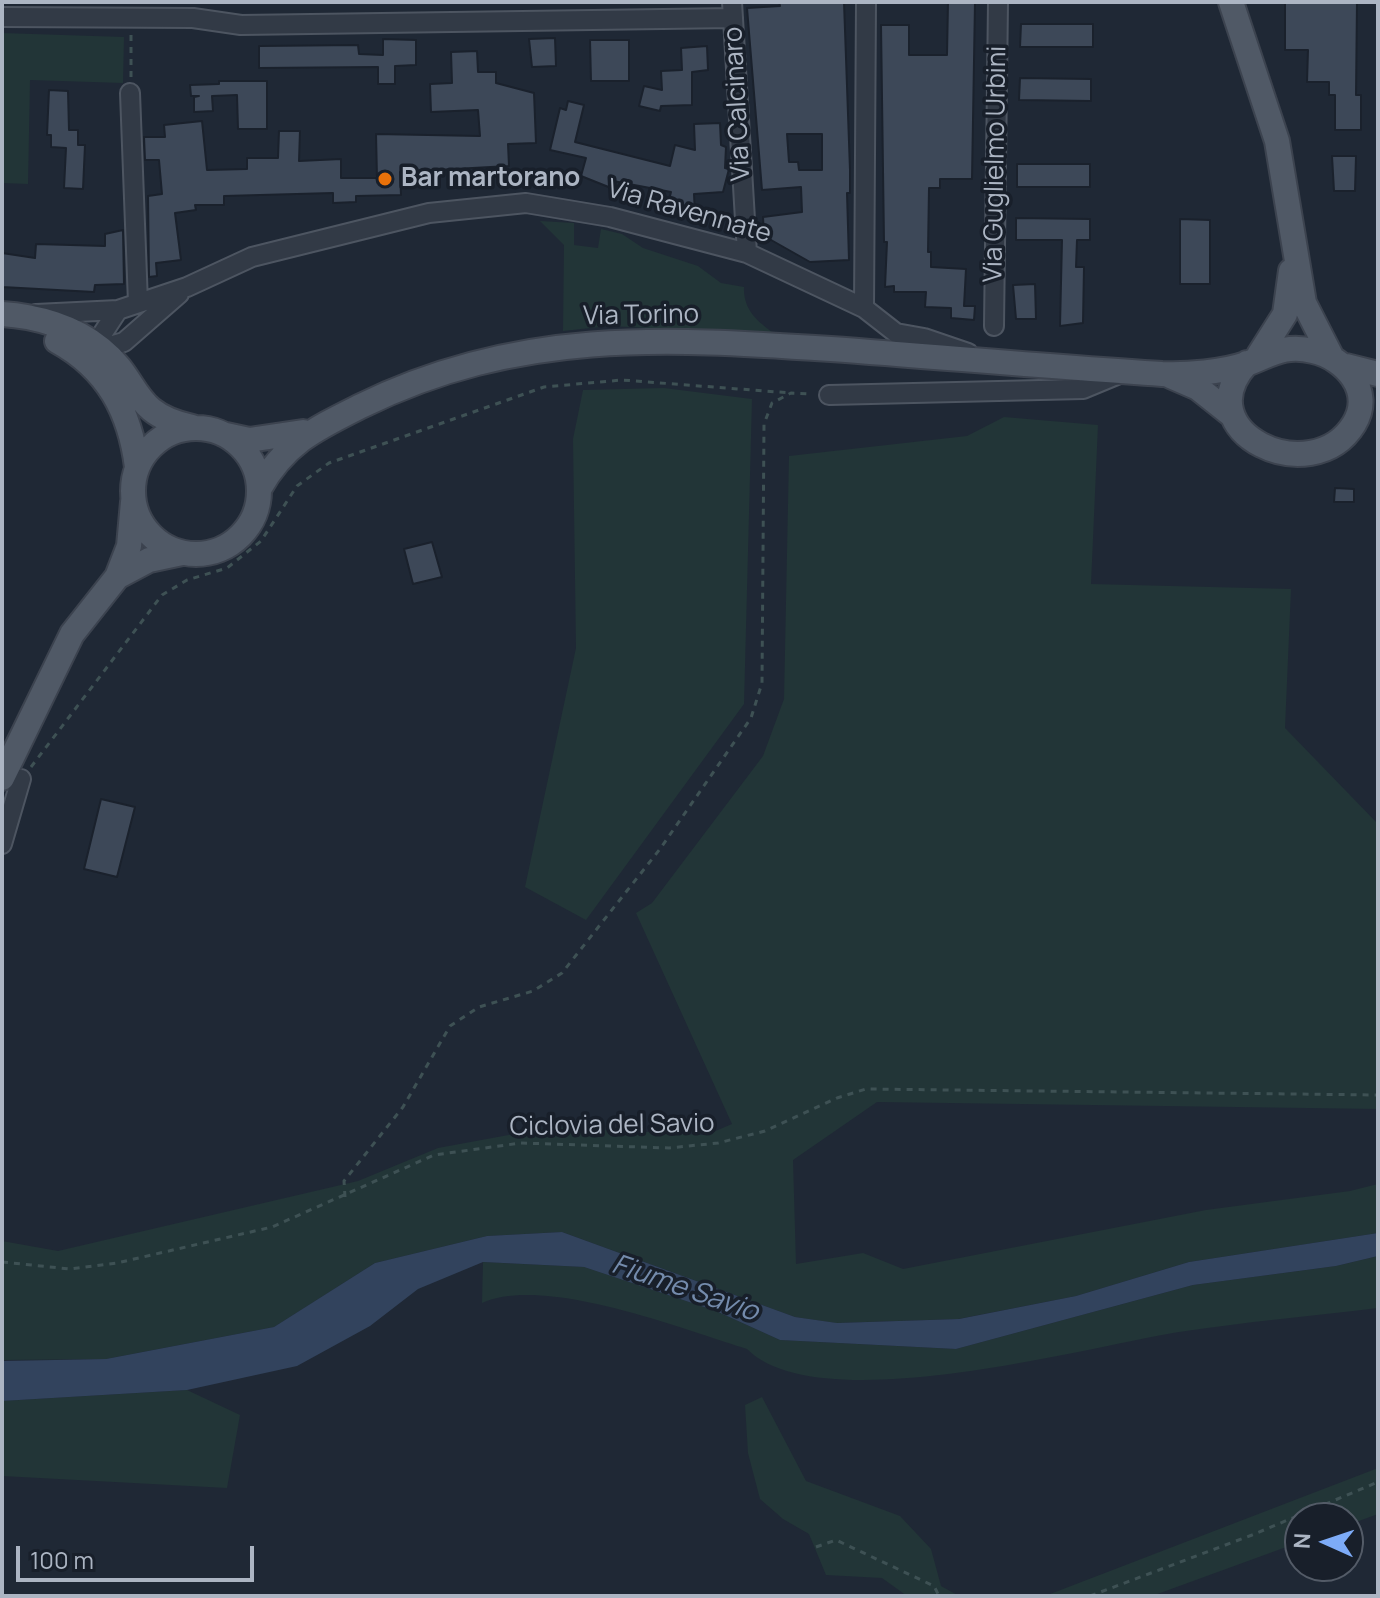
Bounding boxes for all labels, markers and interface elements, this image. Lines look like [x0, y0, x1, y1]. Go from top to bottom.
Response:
street label: Via Calcinaro [718, 26, 758, 182]
street label: Via Guglielmo Urbini [978, 45, 1014, 283]
place label: Bar martorano [401, 163, 580, 195]
marker: Bar martorano [376, 170, 394, 188]
street label: Via Ravennate [603, 174, 775, 250]
street label: Via Torino [583, 299, 699, 333]
street label: Ciclovia del Savio [509, 1109, 715, 1143]
water label: Fiume Savio [607, 1248, 763, 1330]
north arrow [1284, 1502, 1364, 1582]
scale bar [20, 1530, 258, 1580]
text: N [1287, 1532, 1317, 1550]
text: 100 m [30, 1543, 94, 1576]

